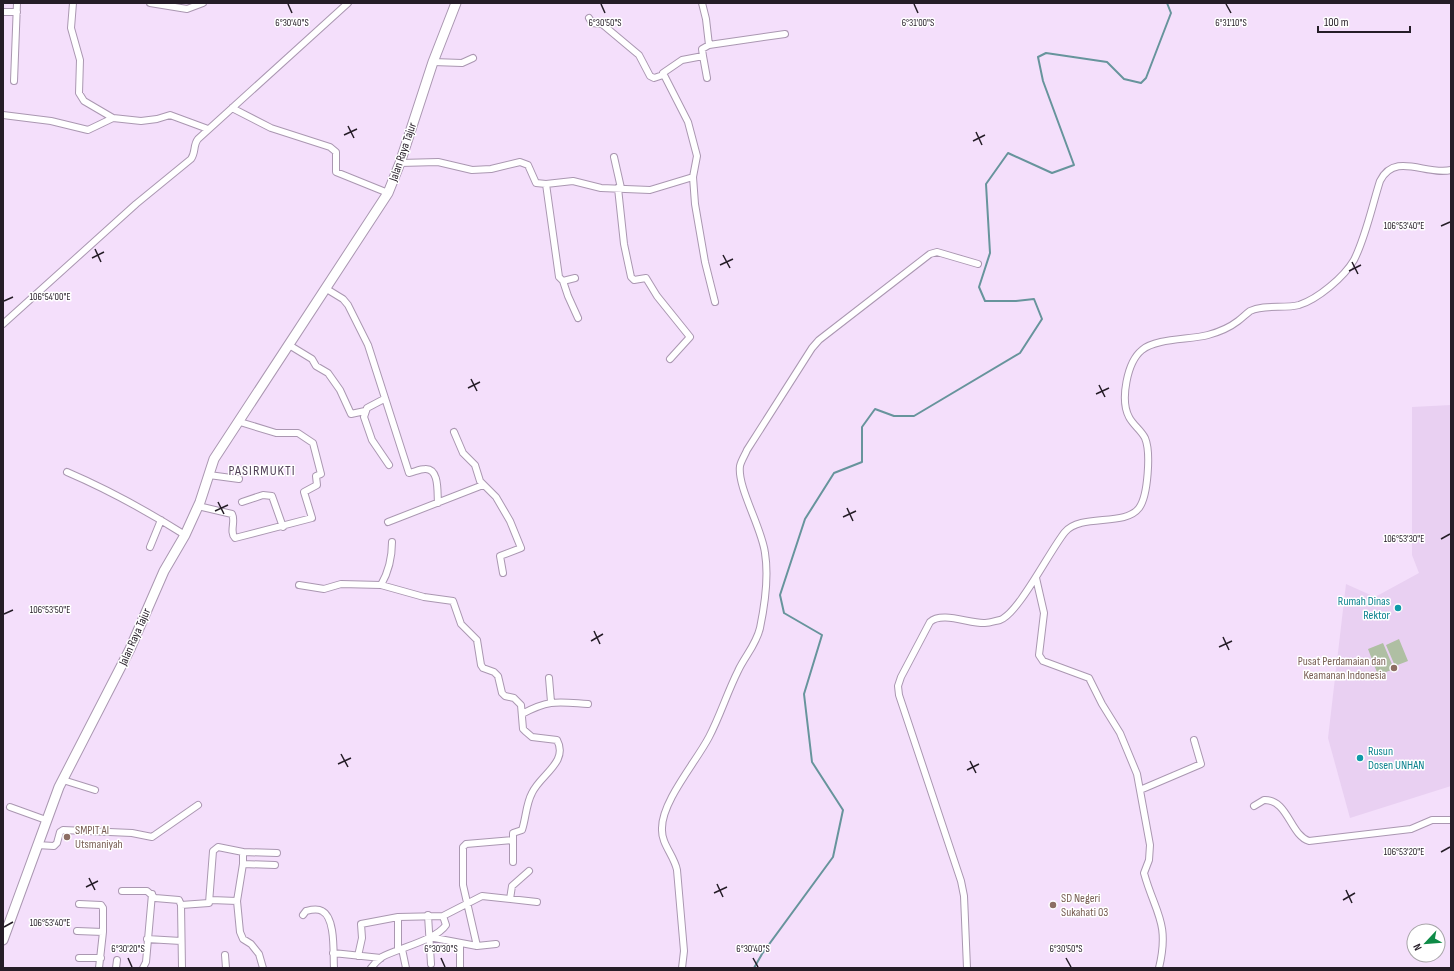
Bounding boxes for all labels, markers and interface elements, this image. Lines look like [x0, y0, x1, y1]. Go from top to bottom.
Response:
scale bar [1318, 8, 1410, 34]
text: 100 m [1324, 15, 1349, 30]
text: 6°30'40"S [275, 17, 309, 29]
text: 6°30'50"S [588, 17, 622, 29]
text: 6°31'00"S [902, 17, 934, 29]
text: 6°31'10"S [1215, 17, 1247, 29]
street label: Jalan Raya Tajur [386, 120, 420, 184]
text: 106°53'40"E [1384, 220, 1424, 232]
text: 106°54'00"E [29, 291, 71, 303]
district label: PASIRMUKTI [229, 462, 296, 479]
text: 106°53'30"E [1384, 533, 1424, 545]
place label: Rumah Dinas Rektor [1338, 594, 1391, 623]
marker: Rumah Dinas Rektor [1393, 603, 1403, 613]
text: 106°53'50"E [30, 604, 70, 616]
street label: Jalan Raya Tajur [115, 605, 155, 669]
place label: Pusat Perdamaian dan Keamanan Indonesia [1298, 654, 1386, 683]
marker: Pusat Perdamaian dan Keamanan Indonesia [1389, 663, 1399, 673]
place label: Rusun Dosen UNHAN [1368, 744, 1424, 773]
marker: Rusun Dosen UNHAN [1355, 753, 1365, 763]
place label: SMPIT Al Utsmaniyah [75, 823, 123, 852]
marker: SMPIT Al Utsmaniyah [62, 832, 72, 842]
text: 106°53'20"E [1384, 846, 1424, 858]
place label: SD Negeri Sukahati 03 [1061, 891, 1108, 920]
marker: SD Negeri Sukahati 03 [1048, 900, 1058, 910]
text: 106°53'40"E [30, 917, 70, 929]
north arrow [1406, 923, 1446, 963]
text: N [1410, 942, 1425, 953]
text: 6°30'20"S [111, 943, 145, 955]
text: 6°30'30"S [424, 943, 458, 955]
text: 6°30'40"S [736, 943, 770, 955]
text: 6°30'50"S [1049, 943, 1083, 955]

